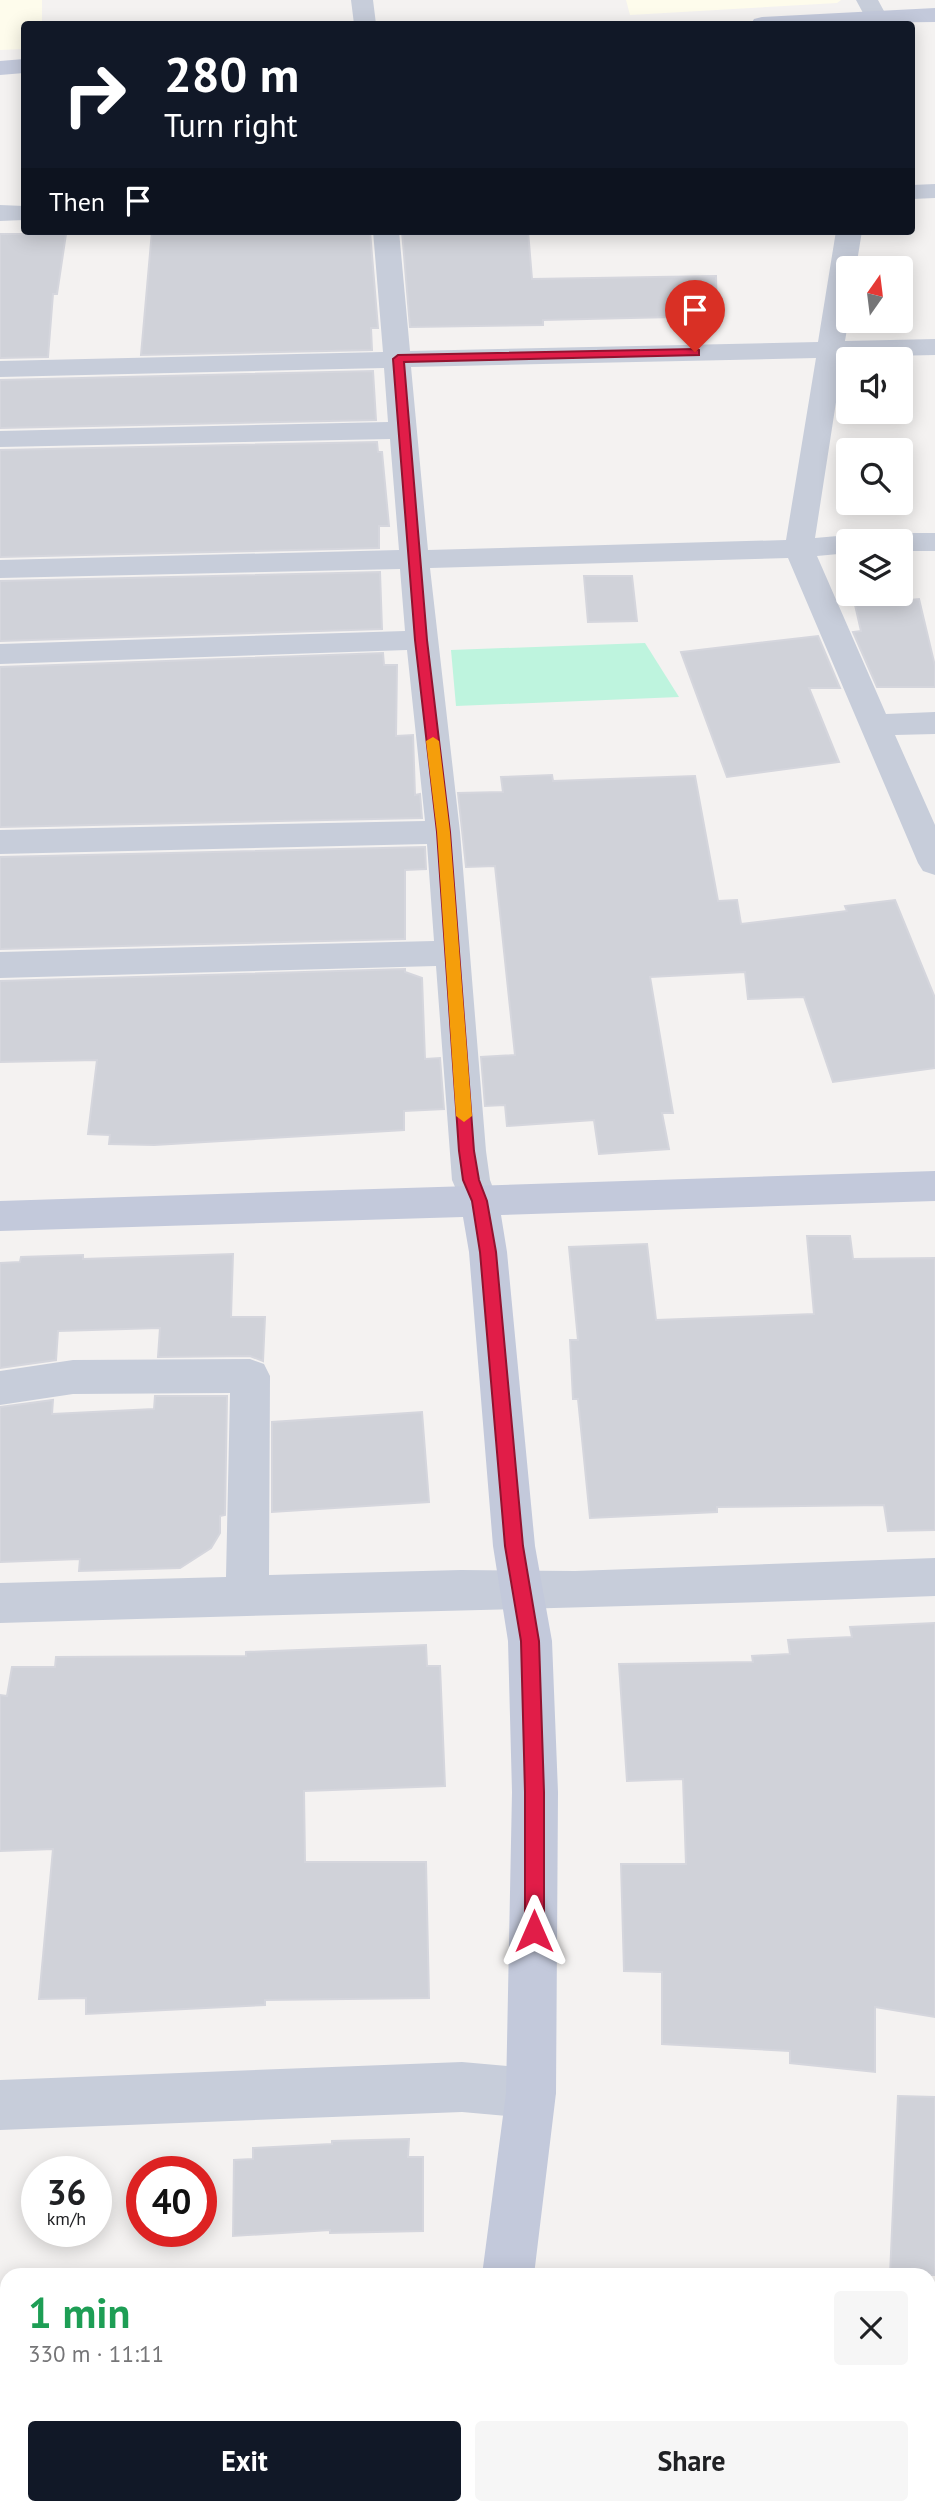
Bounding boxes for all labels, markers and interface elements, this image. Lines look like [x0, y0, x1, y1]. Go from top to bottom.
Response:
text: 280 m [164, 42, 299, 106]
icon: right [49, 49, 140, 140]
text: Turn right [164, 104, 298, 146]
icon: arrive [119, 182, 157, 220]
text: Then [49, 185, 105, 218]
north arrow [836, 256, 914, 332]
map controls [836, 256, 913, 606]
pin [665, 280, 725, 352]
icon: arrive [676, 291, 714, 329]
button: sound [836, 347, 913, 424]
button: search [836, 438, 913, 515]
button: layers [836, 529, 913, 606]
position arrow [497, 1894, 571, 1968]
speed limit sign: 40 [126, 2156, 217, 2247]
text: 36 [47, 2169, 86, 2215]
text: km/h [47, 2207, 86, 2230]
text: 1 min [28, 2285, 130, 2340]
button: close [834, 2291, 908, 2365]
text: 330 m · 11:11 [28, 2339, 164, 2368]
button: Exit [28, 2421, 461, 2501]
button: Share [475, 2421, 908, 2501]

